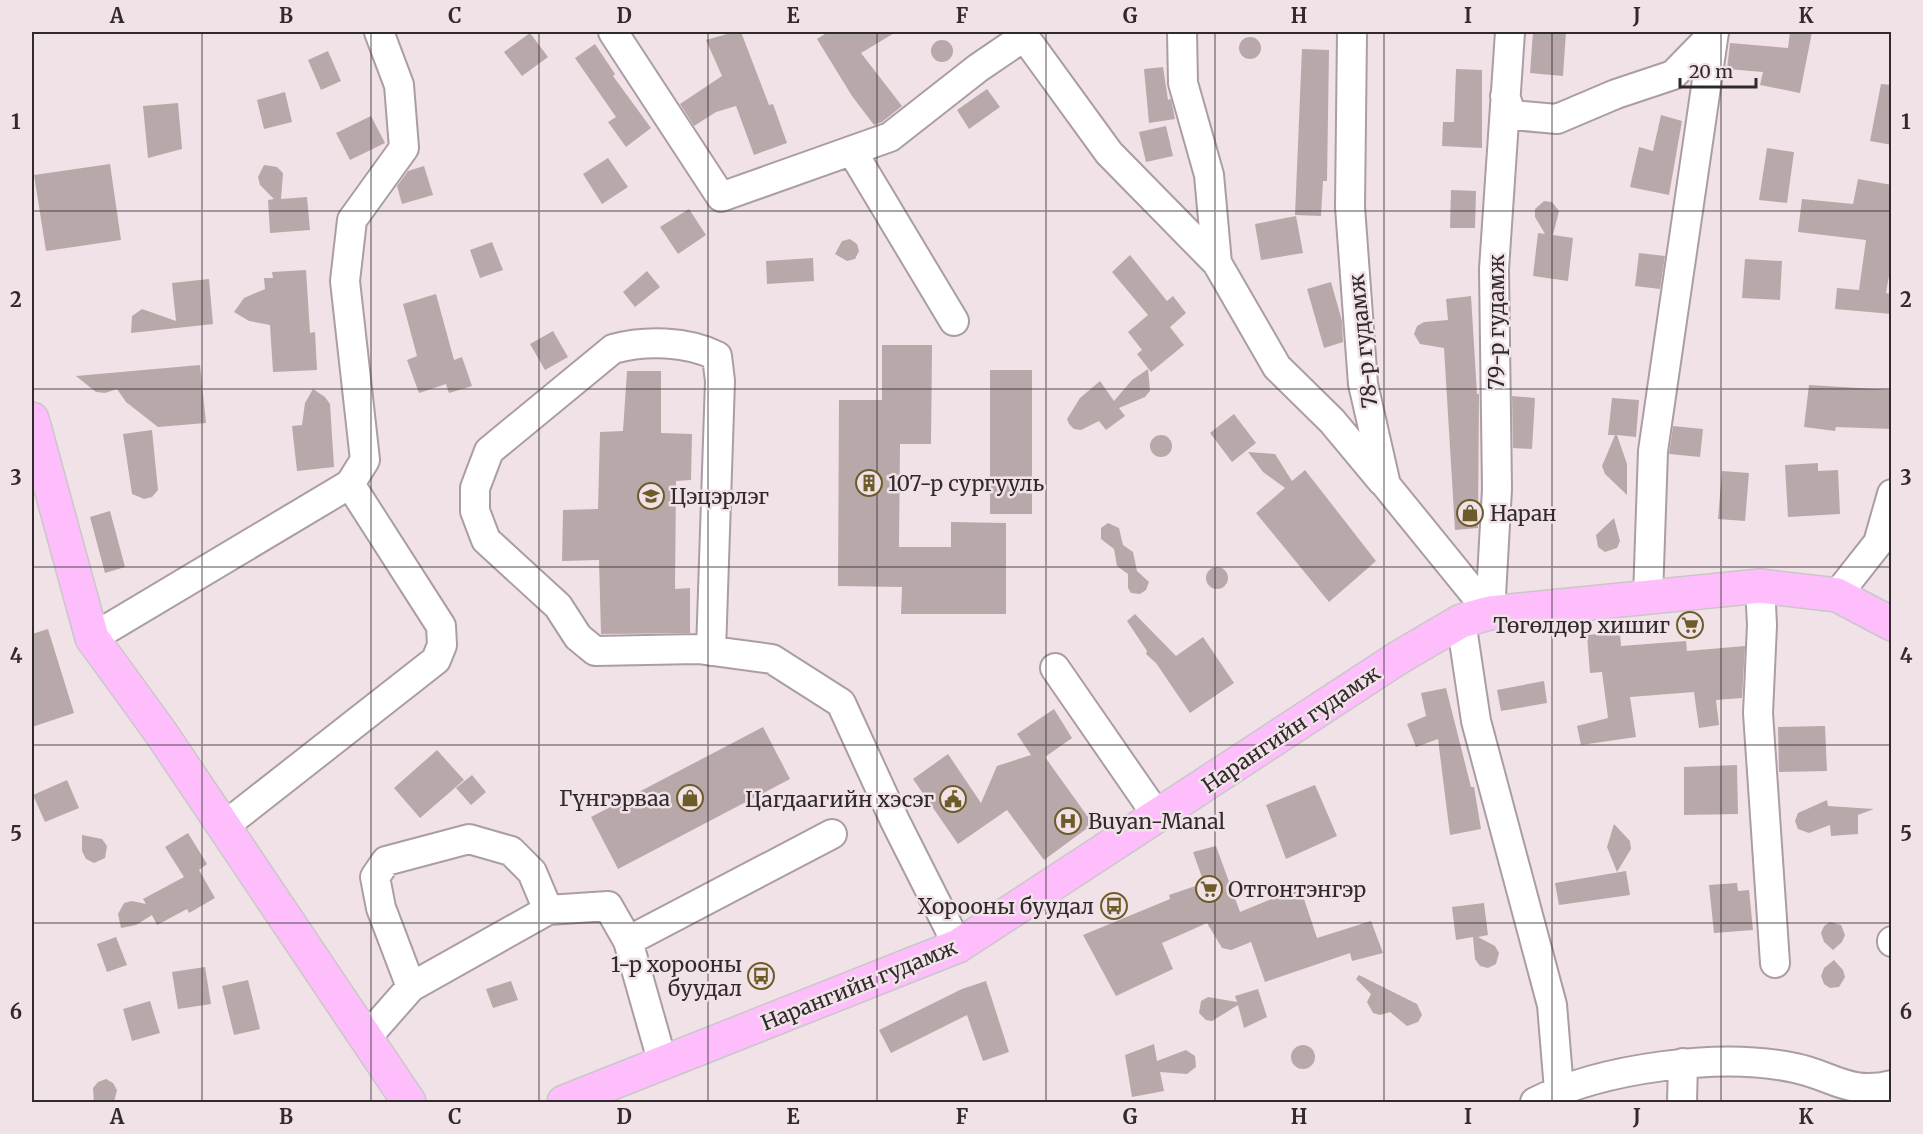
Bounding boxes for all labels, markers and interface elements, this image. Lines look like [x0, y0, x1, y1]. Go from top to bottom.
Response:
text: A [109, 3, 125, 28]
text: B [279, 3, 293, 28]
text: C [448, 3, 462, 28]
text: D [616, 3, 632, 28]
text: E [786, 3, 800, 28]
text: F [956, 3, 969, 28]
text: G [1123, 3, 1138, 28]
text: H [1291, 3, 1307, 28]
text: I [1464, 3, 1472, 28]
text: J [1632, 3, 1641, 28]
text: K [1799, 3, 1814, 28]
scale bar [1680, 51, 1756, 89]
text: 20 m [1689, 60, 1733, 83]
text: 1 [11, 109, 21, 134]
text: 1 [1901, 109, 1911, 134]
street label: 79-р гудамж [1483, 254, 1510, 390]
street label: 78-р гудамж [1343, 273, 1383, 409]
text: 2 [10, 287, 22, 312]
text: 2 [1900, 287, 1912, 312]
text: 3 [10, 465, 22, 490]
text: 3 [1900, 465, 1912, 490]
building icon: 107-р сургууль [854, 468, 884, 498]
place label: 107-р сургууль [888, 470, 1044, 497]
school or university icon: Цэцэрлэг [636, 481, 666, 511]
place label: Цэцэрлэг [670, 483, 769, 510]
shop icon: Наран [1455, 498, 1485, 528]
place label: Наран [1490, 500, 1557, 527]
supermarket icon: Төгөлдөр хишиг [1675, 610, 1705, 640]
place label: Төгөлдөр хишиг [1493, 612, 1670, 639]
text: 4 [10, 643, 23, 668]
text: 4 [1900, 643, 1913, 668]
street label: Нарангийн гудамж [1197, 659, 1385, 799]
shop icon: Гүнгэрваа [675, 783, 705, 813]
public building icon: Цагдаагийн хэсэг [938, 784, 968, 814]
place label: Гүнгэрваа [559, 785, 670, 812]
place label: Цагдаагийн хэсэг [745, 786, 934, 813]
hospital icon: Buyan-Manal [1053, 806, 1083, 836]
place label: Buyan-Manal [1088, 808, 1226, 835]
text: 5 [10, 821, 22, 846]
text: 5 [1900, 821, 1912, 846]
supermarket icon: Отгонтэнгэр [1194, 874, 1224, 904]
place label: Отгонтэнгэр [1228, 876, 1366, 903]
bus stop icon: Хорооны буудал [1099, 891, 1129, 921]
place label: Хорооны буудал [918, 893, 1094, 920]
street label: Нарангийн гудамж [757, 933, 961, 1037]
place label: 1-р хорооны буудал [611, 951, 742, 1002]
bus stop icon: 1-р хорооны буудал [746, 961, 776, 991]
text: 6 [10, 999, 22, 1024]
text: 6 [1900, 999, 1912, 1024]
text: A [109, 1104, 125, 1129]
text: B [279, 1104, 293, 1129]
text: C [448, 1104, 462, 1129]
text: D [616, 1104, 632, 1129]
text: E [786, 1104, 800, 1129]
text: F [956, 1104, 969, 1129]
text: G [1123, 1104, 1138, 1129]
text: H [1291, 1104, 1307, 1129]
text: I [1464, 1104, 1472, 1129]
text: J [1632, 1104, 1641, 1129]
text: K [1799, 1104, 1814, 1129]

